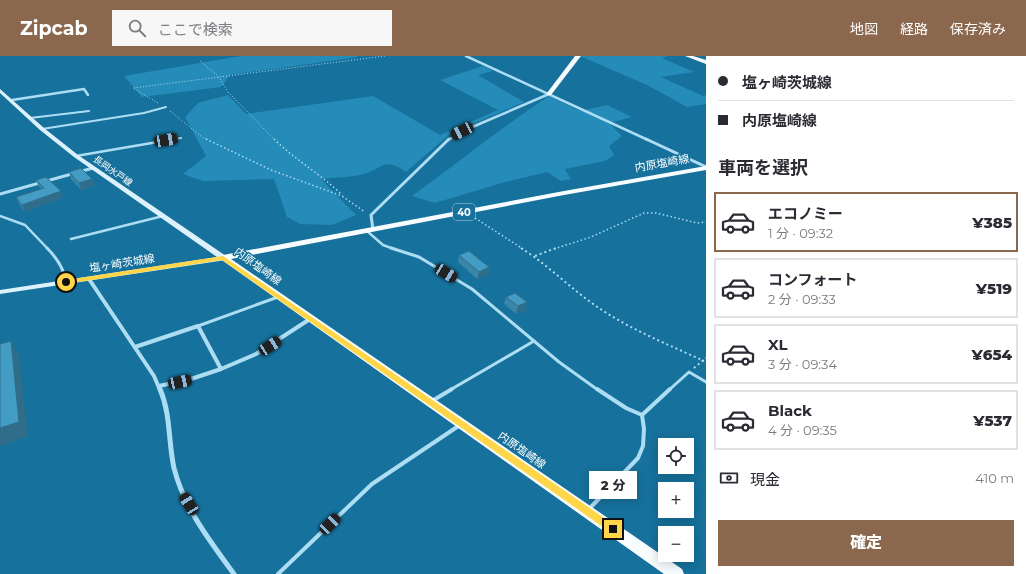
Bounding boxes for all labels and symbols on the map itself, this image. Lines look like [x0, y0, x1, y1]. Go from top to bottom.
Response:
car [449, 120, 475, 142]
car [153, 132, 179, 148]
street label: 内原塩崎線 [634, 151, 690, 175]
street label: 長岡水戸線 [92, 153, 136, 189]
road number: 40 [453, 204, 475, 220]
street label: 内原塩崎線 [232, 244, 284, 288]
street label: 塩ヶ崎茨城線 [88, 251, 156, 275]
car [433, 262, 459, 284]
route start [57, 273, 75, 291]
car [257, 334, 283, 358]
car [167, 374, 193, 390]
street label: 内原塩崎線 [495, 428, 549, 472]
callout: 2 分 [589, 471, 637, 499]
car [178, 491, 200, 517]
car [317, 511, 343, 537]
route end [604, 520, 622, 538]

